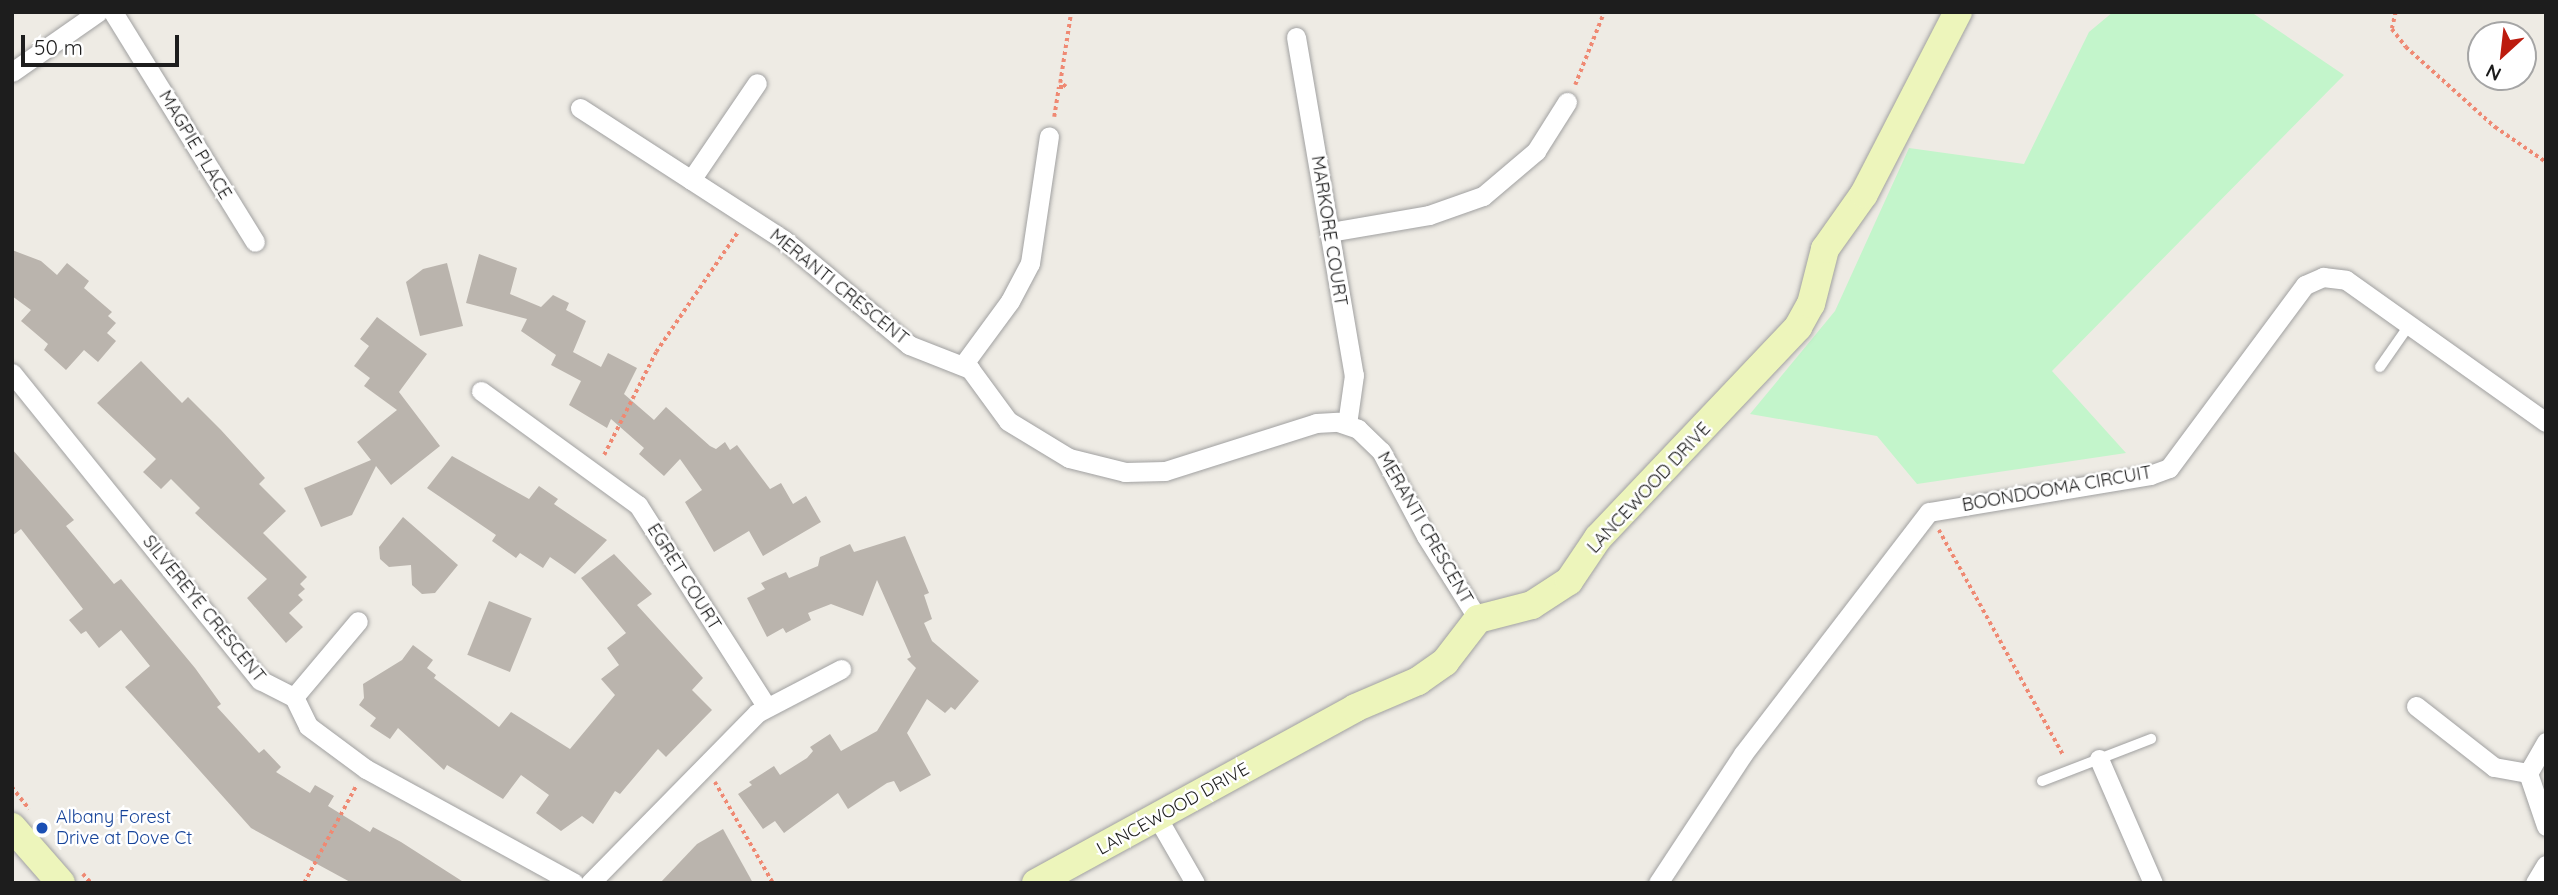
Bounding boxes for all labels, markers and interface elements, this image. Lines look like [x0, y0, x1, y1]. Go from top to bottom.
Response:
scale bar [24, 21, 182, 65]
north arrow [2467, 21, 2537, 91]
text: 50 m [34, 34, 83, 60]
text: N [2482, 59, 2505, 87]
street label: MAGPIE PLACE [154, 87, 236, 203]
street label: MARKORE COURT [1306, 154, 1352, 308]
street label: MERANTI CRESCENT [765, 224, 913, 350]
street label: LANCEWOOD DRIVE [1583, 418, 1715, 558]
street label: MERANTI CRESCENT [1373, 448, 1477, 608]
street label: BOONDOOMA CIRCUIT [1960, 462, 2154, 516]
street label: EGRET COURT [643, 520, 725, 634]
street label: SILVEREYE CRESCENT [138, 531, 270, 687]
street label: LANCEWOOD DRIVE [1093, 758, 1253, 860]
place label: Albany Forest Drive at Dove Ct [56, 807, 192, 850]
marker: Albany Forest Drive at Dove Ct [34, 820, 50, 836]

